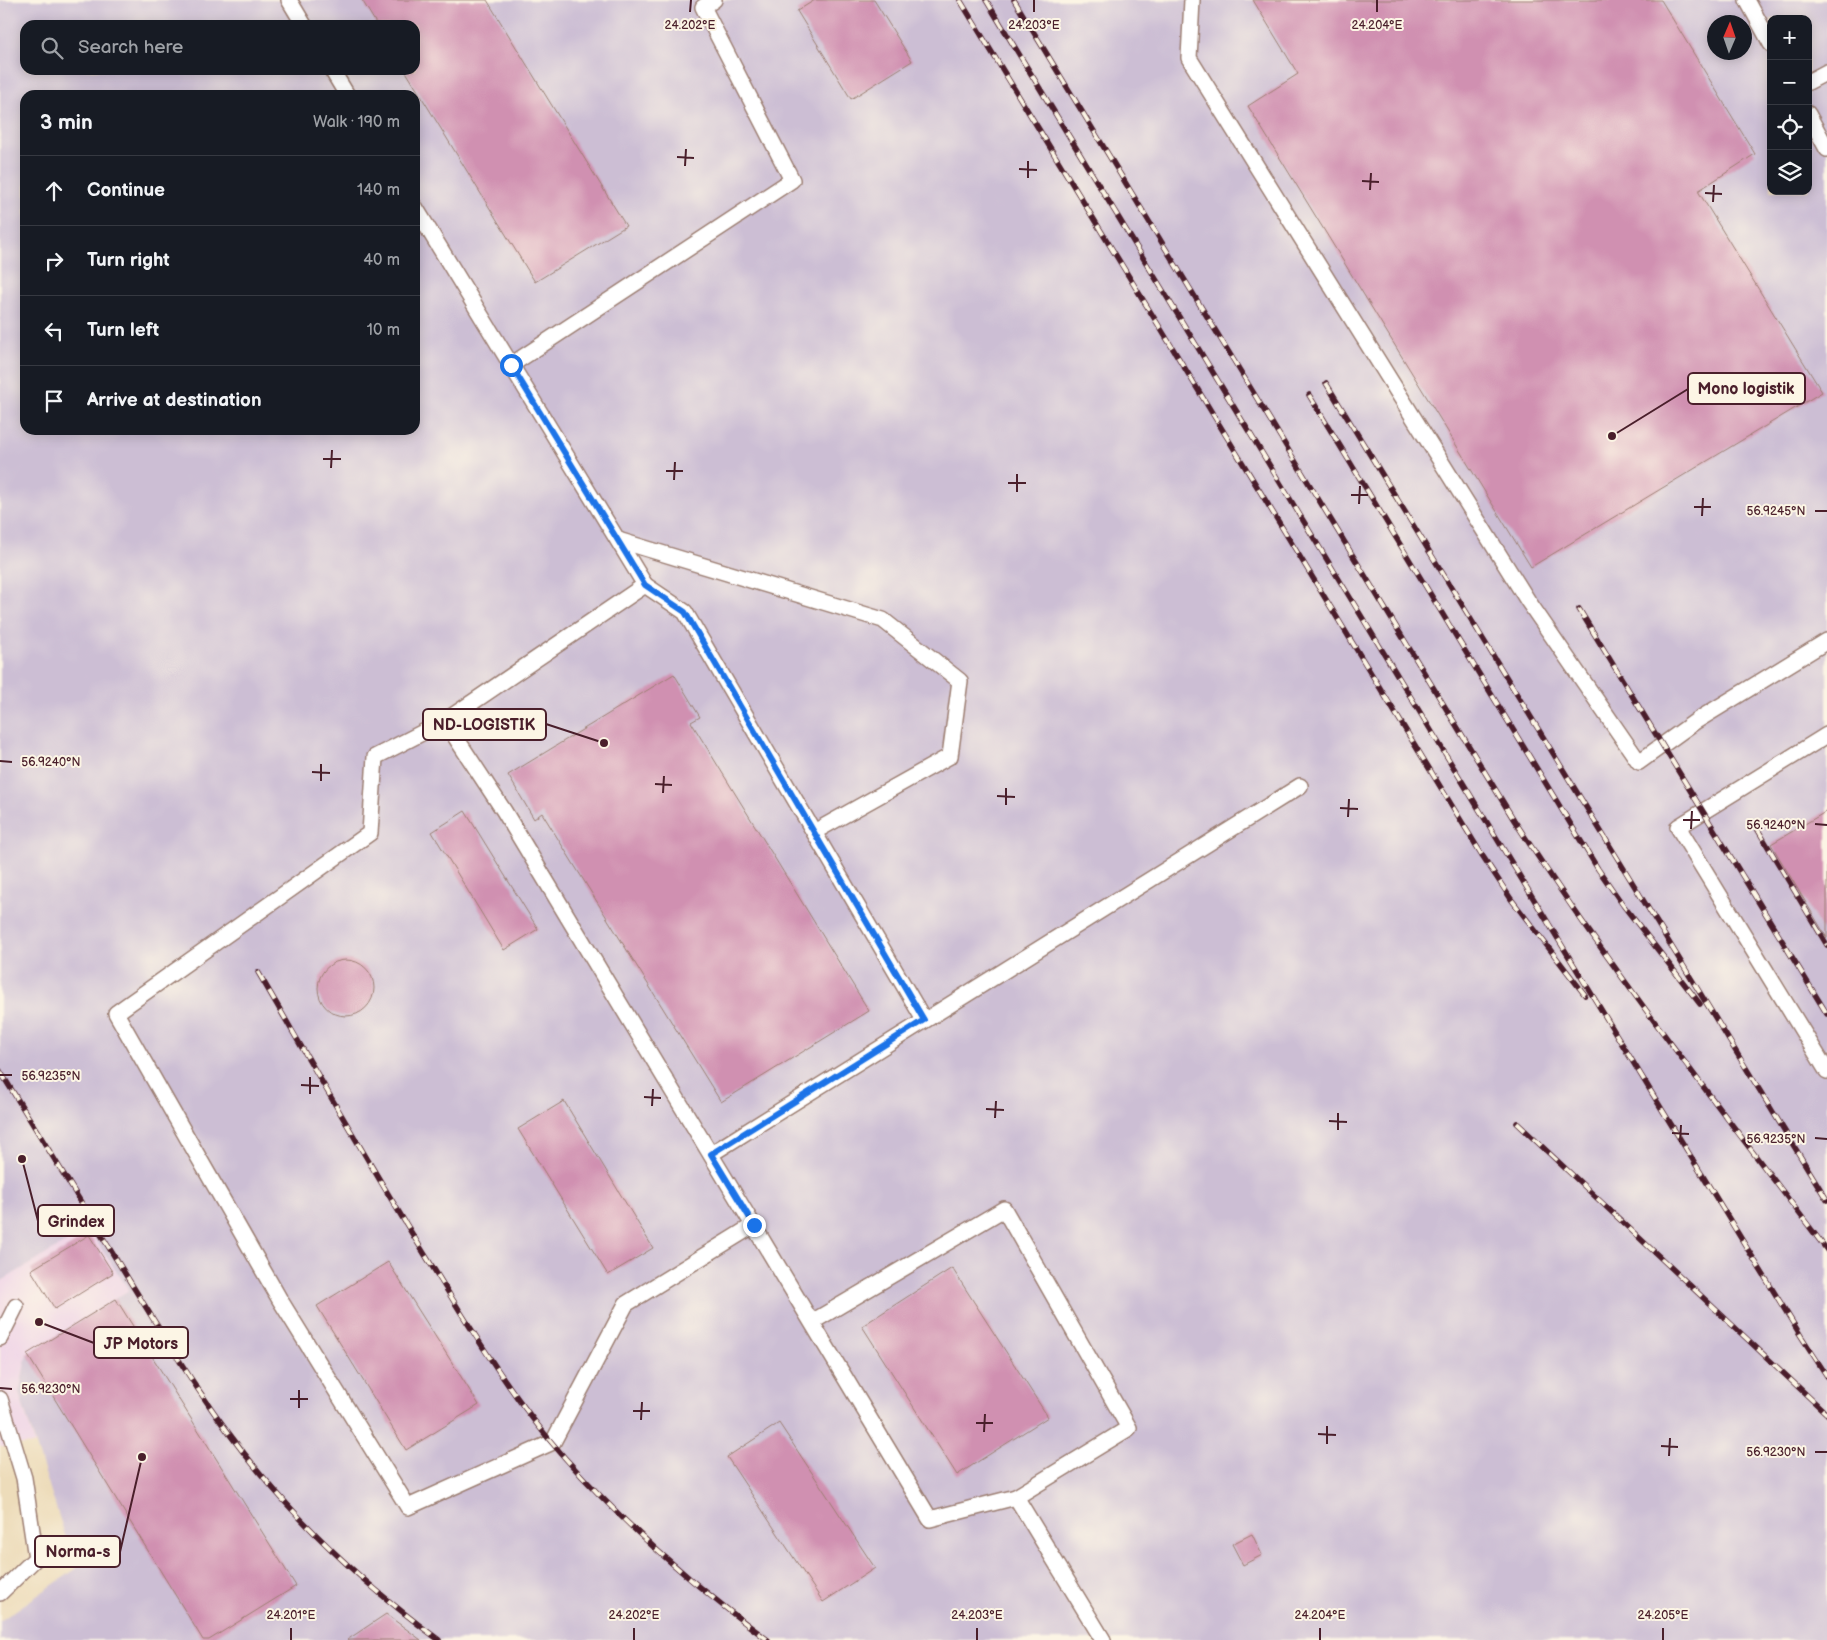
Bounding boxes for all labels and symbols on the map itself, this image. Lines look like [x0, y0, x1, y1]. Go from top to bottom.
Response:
north arrow [1707, 15, 1752, 60]
text: 24.202°E [665, 18, 716, 33]
text: 24.203°E [1008, 18, 1060, 33]
text: 24.204°E [1352, 18, 1403, 33]
route start [500, 354, 523, 377]
callout: Mono logistik [1688, 373, 1805, 404]
text: Mono logistik [1698, 380, 1795, 399]
text: 56.9245°N [1747, 504, 1805, 519]
callout: ND-LOGISTIK [423, 709, 546, 740]
text: ND-LOGISTIK [433, 716, 535, 735]
text: 56.9240°N [21, 755, 81, 770]
text: 56.9240°N [1746, 818, 1806, 833]
text: 56.9235°N [22, 1069, 80, 1084]
text: 56.9235°N [1747, 1132, 1805, 1147]
callout: Grindex [38, 1205, 114, 1236]
text: Grindex [48, 1213, 104, 1232]
route end [743, 1214, 766, 1237]
callout: JP Motors [94, 1327, 188, 1358]
text: JP Motors [104, 1335, 178, 1354]
text: 56.9230°N [21, 1382, 81, 1397]
text: 56.9230°N [1746, 1445, 1806, 1460]
callout: Norma-s [35, 1536, 120, 1567]
text: Norma-s [46, 1543, 111, 1562]
text: 24.201°E [267, 1608, 315, 1623]
text: 24.202°E [609, 1608, 660, 1623]
text: 24.203°E [951, 1608, 1003, 1623]
text: 24.204°E [1295, 1608, 1346, 1623]
text: 24.205°E [1638, 1608, 1689, 1623]

